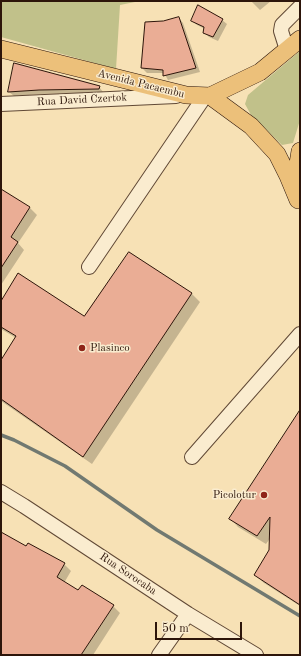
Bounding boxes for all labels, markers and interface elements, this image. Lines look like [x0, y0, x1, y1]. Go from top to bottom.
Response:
street label: Avenida Pacaembu [96, 67, 186, 101]
street label: Rua David Czertok [37, 91, 127, 109]
place label: Plasinco [90, 341, 130, 355]
marker: Plasinco [77, 343, 87, 353]
place label: Picolotur [213, 488, 256, 502]
marker: Picolotur [259, 490, 269, 500]
street label: Rua Sorocaba [97, 550, 159, 598]
scale bar [157, 614, 244, 640]
text: 50 m [162, 623, 189, 635]

